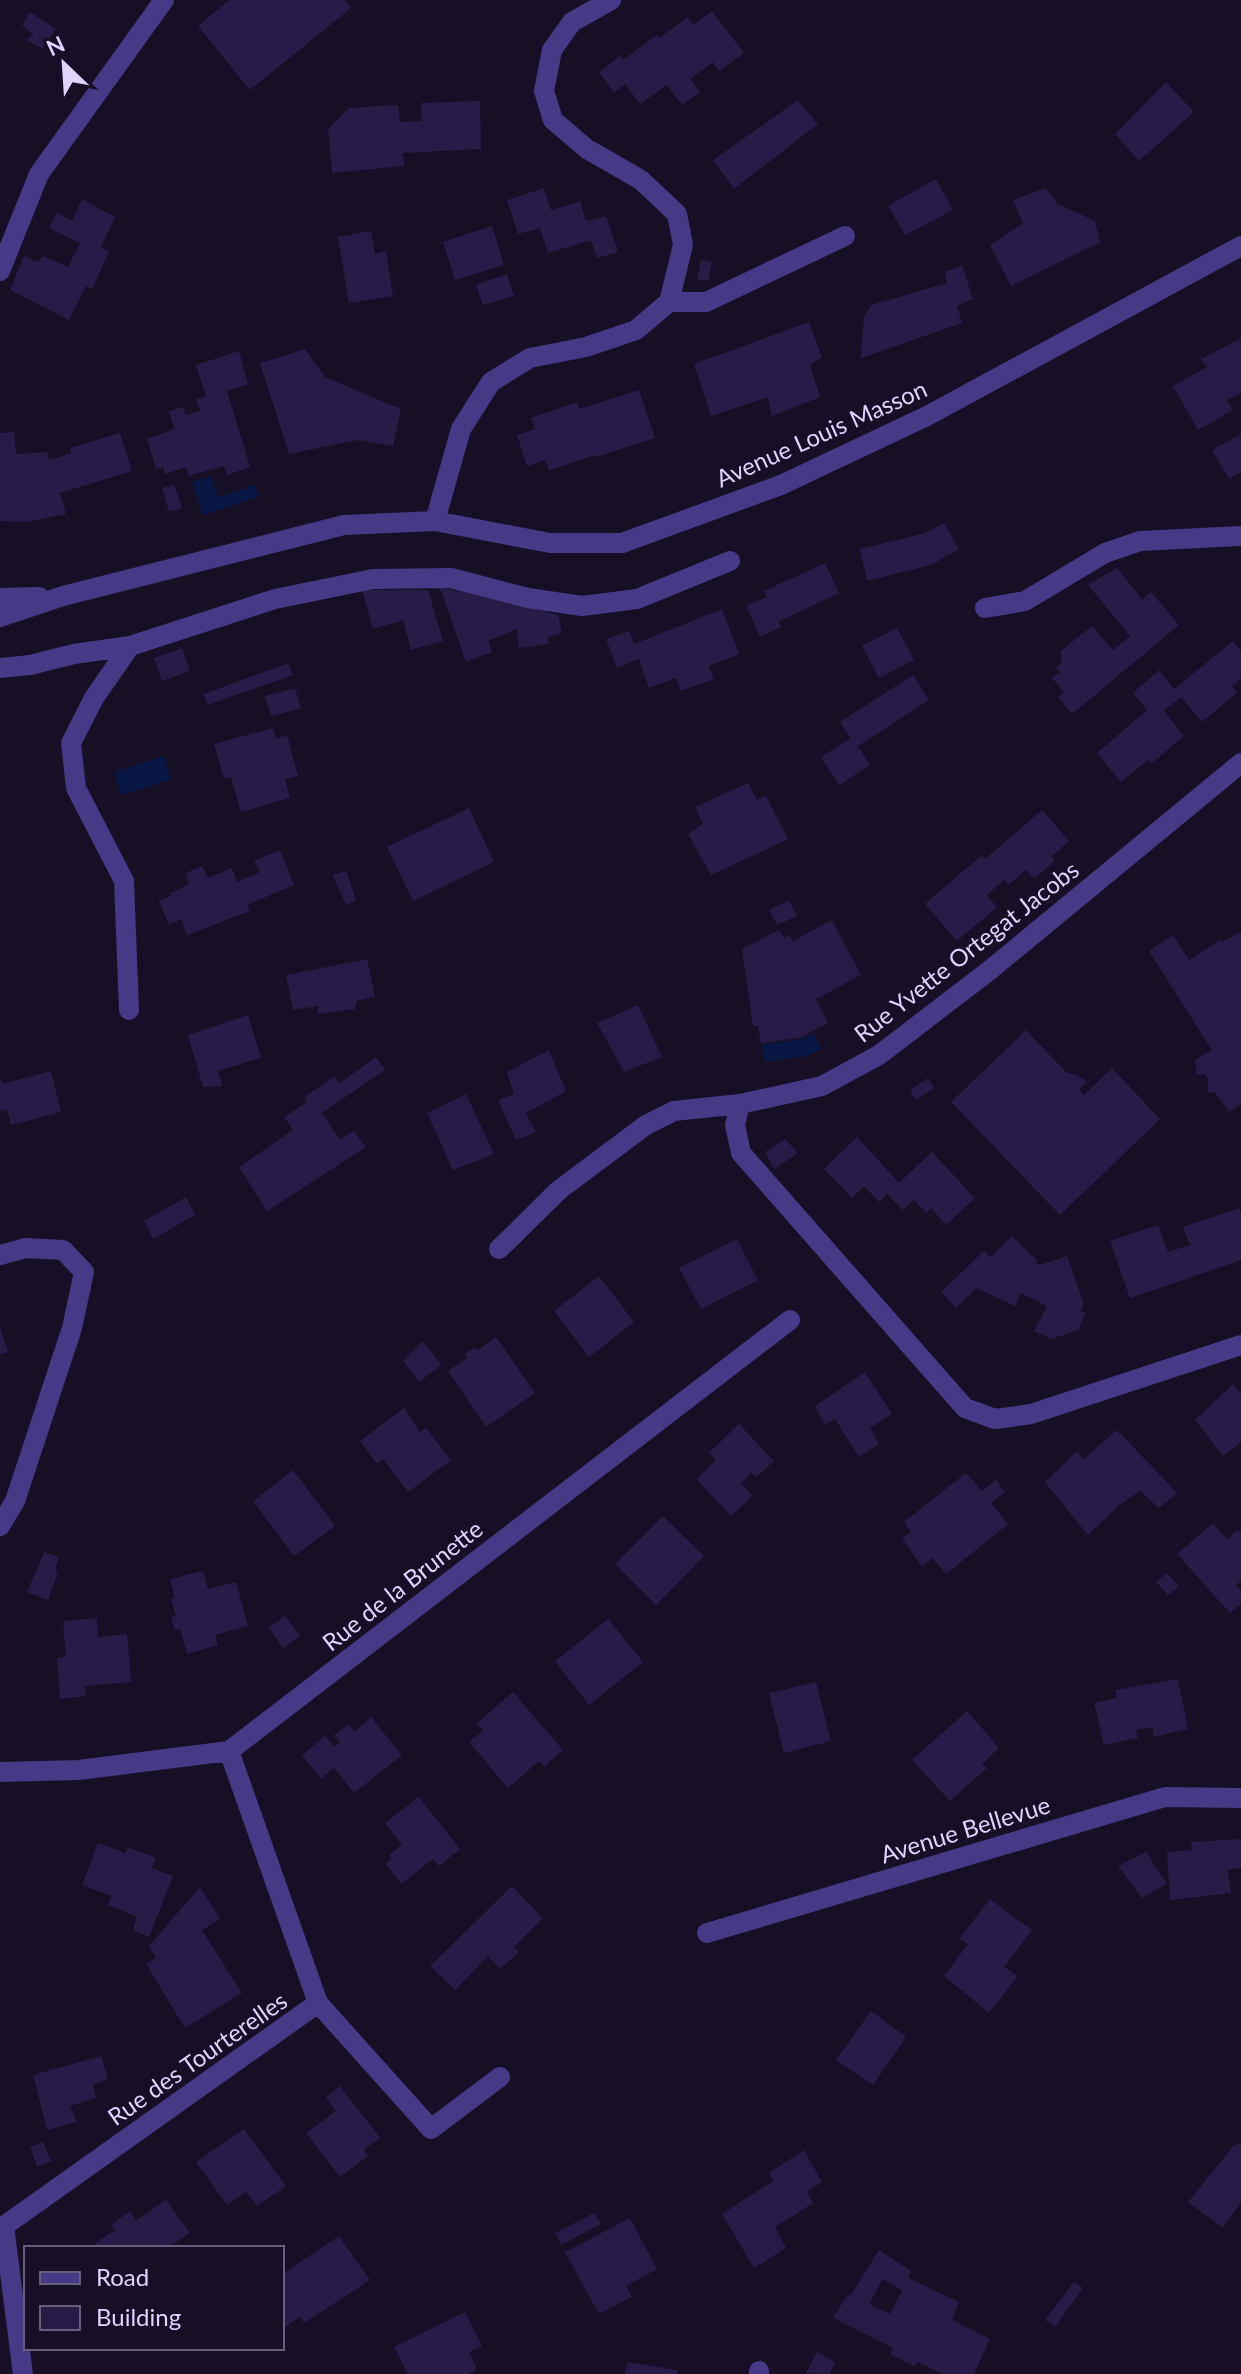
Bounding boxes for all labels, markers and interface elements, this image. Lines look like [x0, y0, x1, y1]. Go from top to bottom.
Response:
north arrow [24, 24, 104, 104]
text: N [42, 30, 69, 61]
street label: Avenue Louis Masson [711, 373, 931, 493]
street label: Rue Yvette Ortegat Jacobs [848, 854, 1084, 1048]
street label: Rue de la Brunette [316, 1514, 488, 1656]
street label: Avenue Bellevue [877, 1789, 1053, 1869]
street label: Rue des Tourterelles [102, 1985, 292, 2131]
legend [24, 2246, 284, 2350]
text: Road [96, 2262, 149, 2291]
text: Building [96, 2302, 181, 2331]

